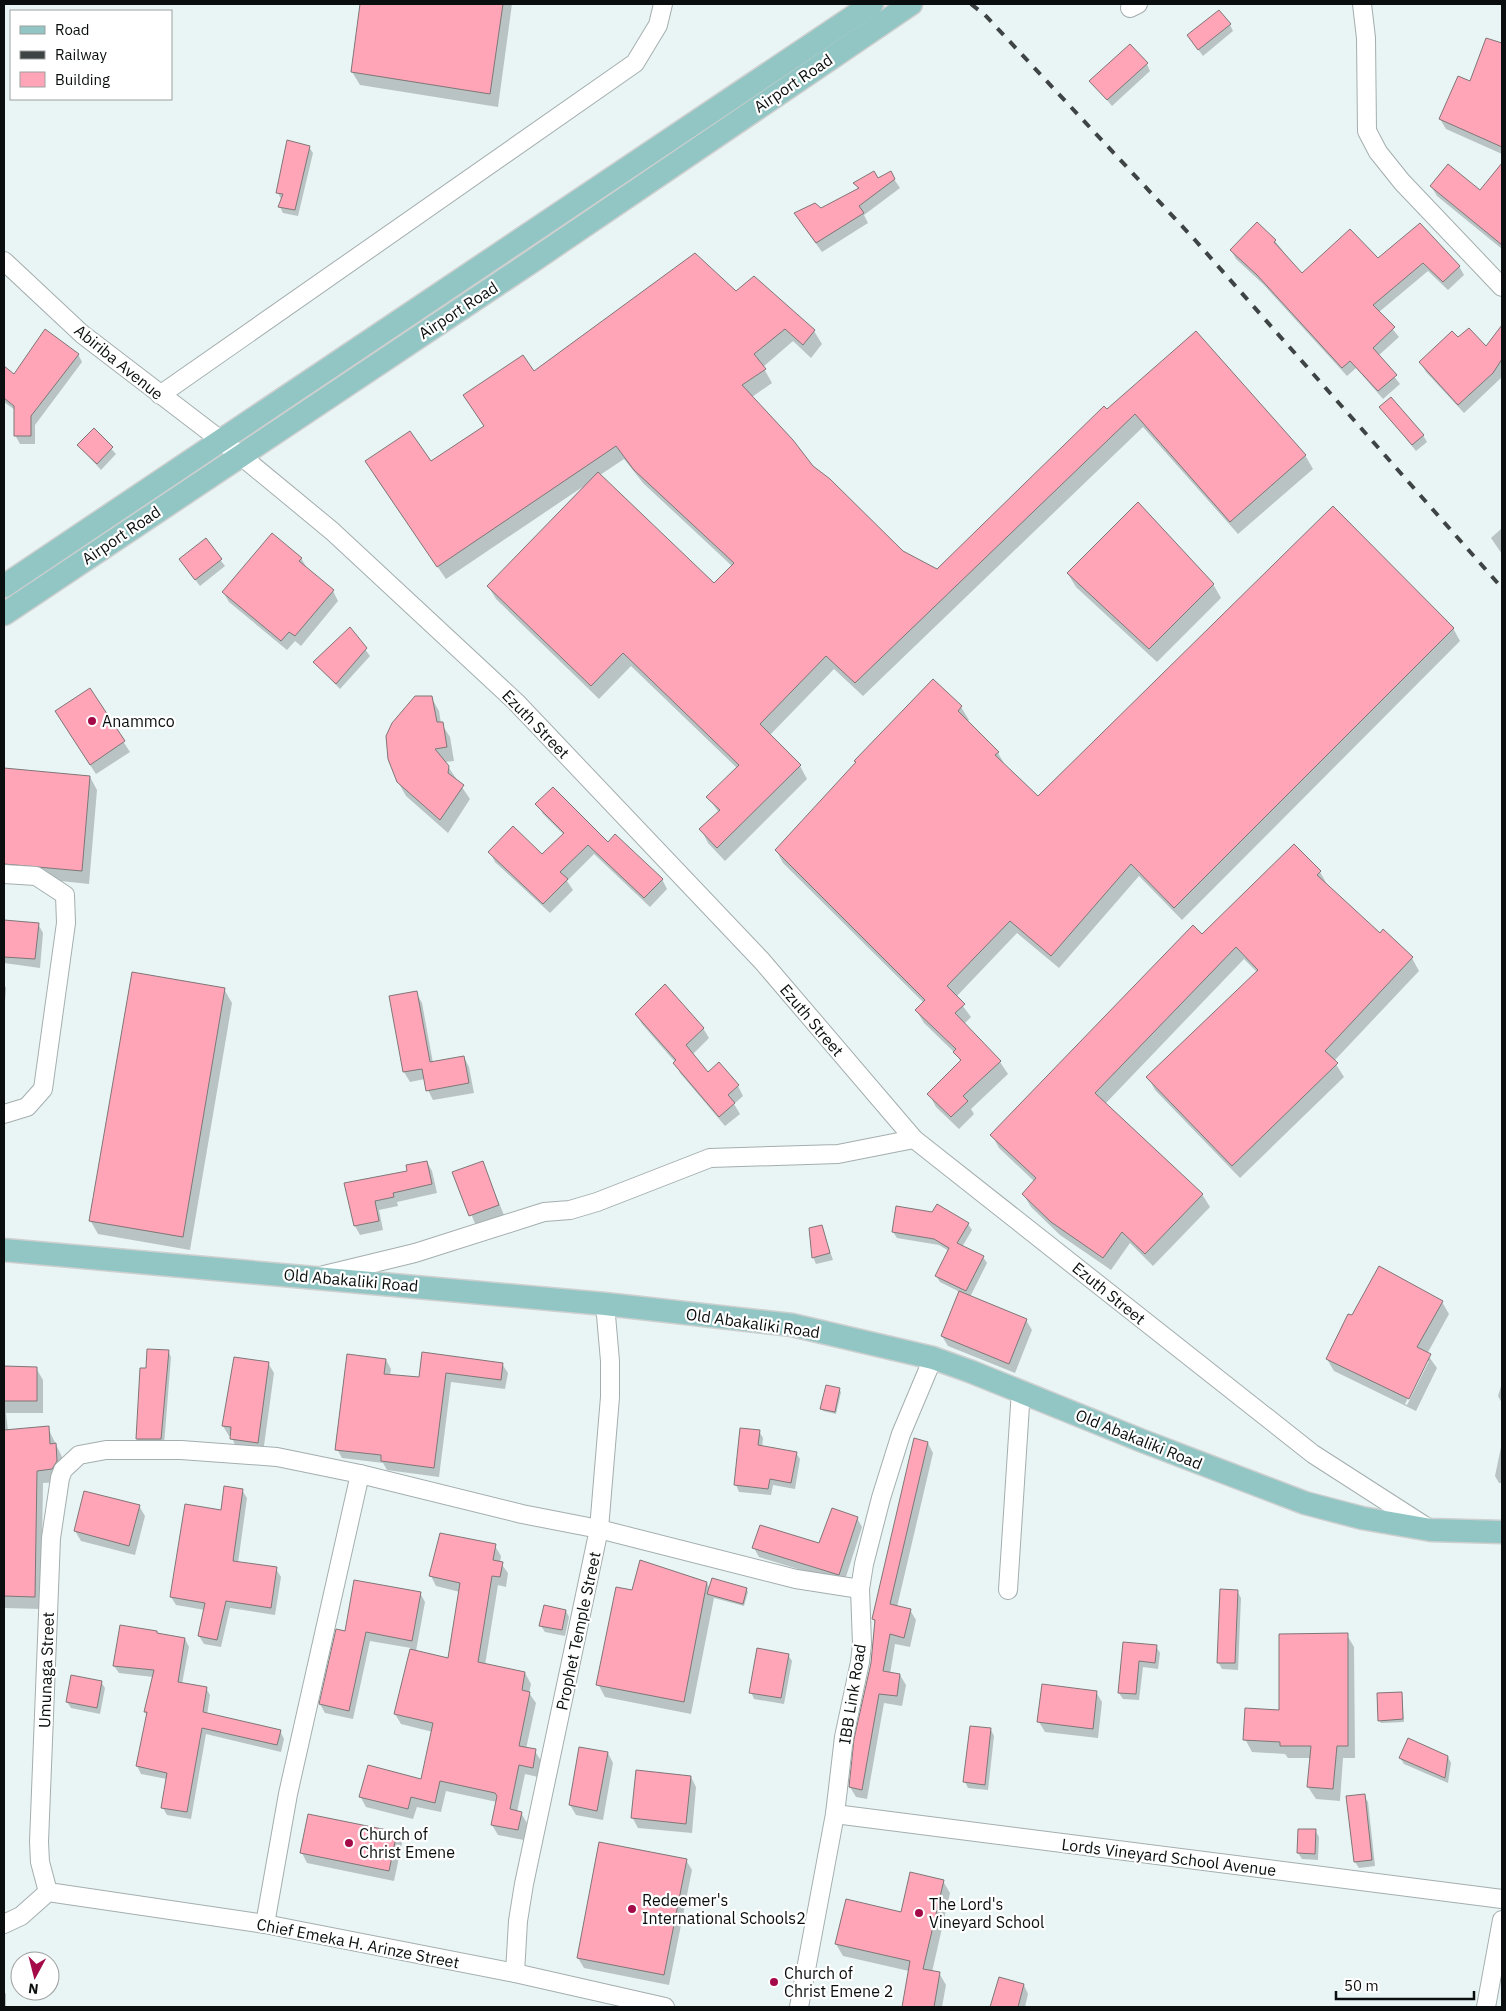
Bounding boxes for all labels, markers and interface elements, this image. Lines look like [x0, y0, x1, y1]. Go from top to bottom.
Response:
legend [10, 10, 172, 100]
text: Road [55, 20, 90, 39]
text: Railway [55, 45, 108, 64]
street label: Airport Road [750, 49, 836, 117]
text: Building [55, 70, 110, 89]
street label: Airport Road [415, 277, 501, 343]
street label: Abiriba Avenue [71, 320, 168, 404]
street label: Airport Road [78, 501, 164, 569]
street label: Ezuth Street [498, 685, 574, 763]
place label: Anammco [102, 711, 175, 731]
marker: Anammco [86, 715, 98, 727]
street label: Ezuth Street [776, 980, 848, 1060]
street label: Ezuth Street [1068, 1257, 1150, 1329]
street label: Old Abakaliki Road [283, 1264, 419, 1296]
street label: Old Abakaliki Road [685, 1304, 821, 1342]
street label: Old Abakaliki Road [1073, 1404, 1205, 1474]
street label: Prophet Temple Street [551, 1550, 605, 1712]
street label: Umunaga Street [34, 1612, 58, 1728]
street label: IBB Link Road [834, 1642, 870, 1746]
place label: Church of Christ Emene [359, 1824, 455, 1862]
street label: Lords Vineyard School Avenue [1061, 1834, 1278, 1880]
marker: Church of Christ Emene [343, 1837, 355, 1849]
place label: Redeemer's International Schools2 [642, 1890, 806, 1928]
place label: The Lord's Vineyard School [929, 1894, 1044, 1932]
marker: Redeemer's International Schools2 [626, 1903, 638, 1915]
marker: The Lord's Vineyard School [913, 1907, 925, 1919]
street label: Chief Emeka H. Arinze Street [255, 1914, 461, 1972]
north arrow [10, 1951, 60, 2001]
place label: Church of Christ Emene 2 [784, 1963, 893, 2001]
scale bar [1336, 1968, 1474, 2000]
marker: Church of Christ Emene 2 [768, 1976, 780, 1988]
text: 50 m [1344, 1976, 1379, 1995]
text: N [27, 1979, 40, 1998]

